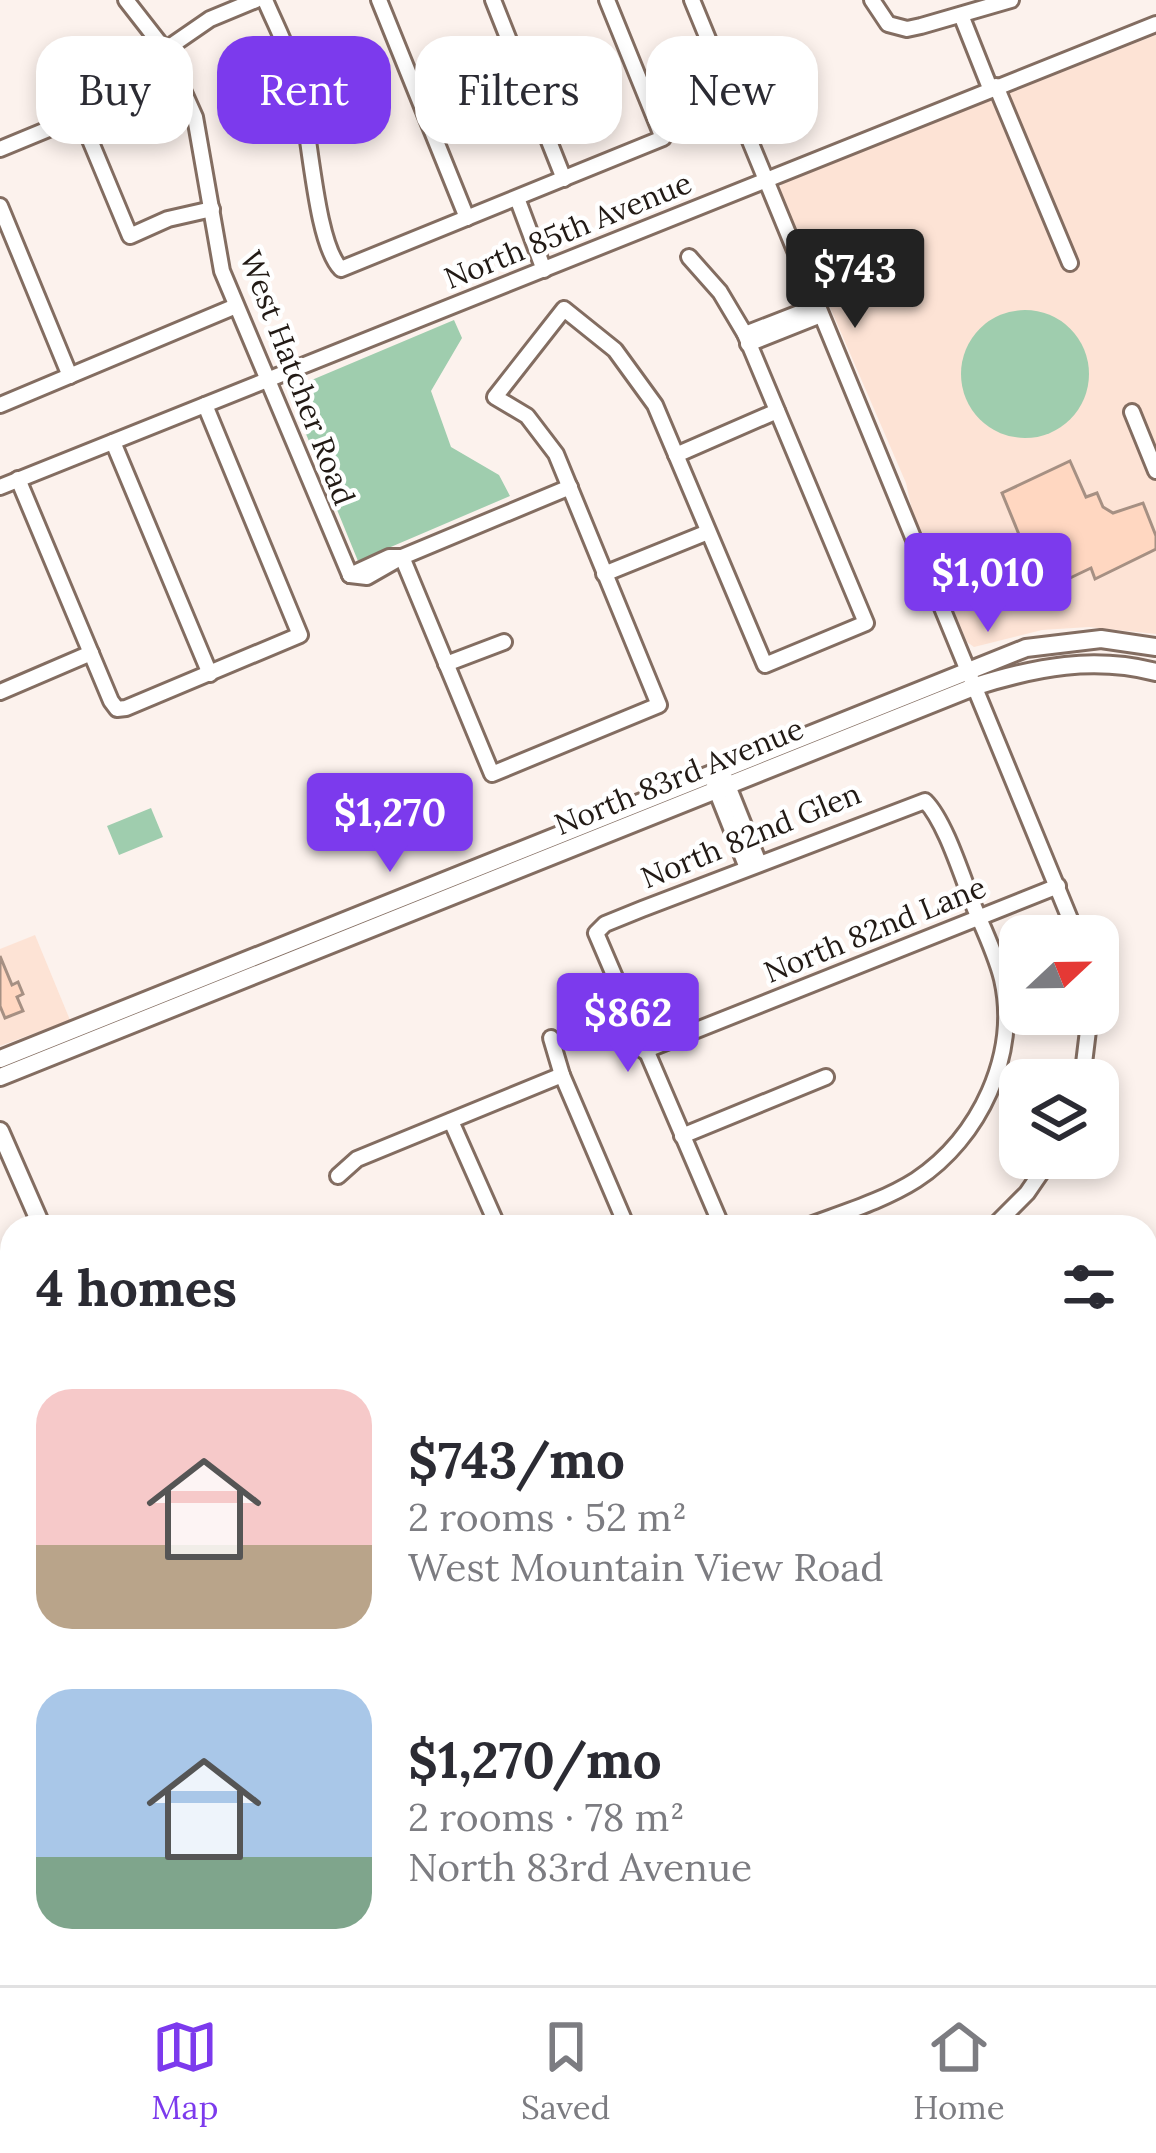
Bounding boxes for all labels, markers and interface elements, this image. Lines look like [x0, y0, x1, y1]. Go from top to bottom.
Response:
chip: Buy [36, 36, 193, 144]
chip: Rent [217, 36, 391, 144]
chip: Filters [415, 36, 622, 144]
chip: New [646, 36, 818, 144]
street label: North 85th Avenue [438, 163, 697, 297]
pin: $743 [784, 229, 926, 331]
text: $743 [813, 243, 897, 293]
street label: West Hatcher Road [232, 245, 364, 510]
pin: $1,010 [890, 533, 1086, 635]
text: $1,010 [931, 547, 1045, 597]
street label: North 83rd Avenue [549, 709, 808, 843]
pin: $1,270 [292, 773, 488, 875]
street label: North 82nd Glen [635, 774, 866, 896]
text: $1,270 [334, 787, 446, 837]
street label: North 82nd Lane [758, 867, 991, 991]
north arrow [999, 915, 1119, 1035]
map controls [999, 915, 1119, 1179]
pin: $862 [557, 973, 699, 1075]
text: $862 [584, 987, 672, 1037]
button: layers [999, 1059, 1119, 1179]
icon: filters [1056, 1254, 1122, 1320]
text: 4 homes [36, 1255, 237, 1320]
text: $743/mo [408, 1427, 625, 1492]
icon: home [132, 1437, 276, 1581]
text: 2 rooms · 52 m² [408, 1492, 687, 1542]
text: West Mountain View Road [408, 1542, 884, 1592]
text: $1,270/mo [408, 1727, 662, 1792]
icon: home [132, 1737, 276, 1881]
text: 2 rooms · 78 m² [408, 1792, 685, 1842]
text: North 83rd Avenue [408, 1842, 752, 1892]
tab: Map [151, 2014, 218, 2128]
tab: Saved [521, 2014, 610, 2128]
tab: Home [913, 2014, 1005, 2128]

